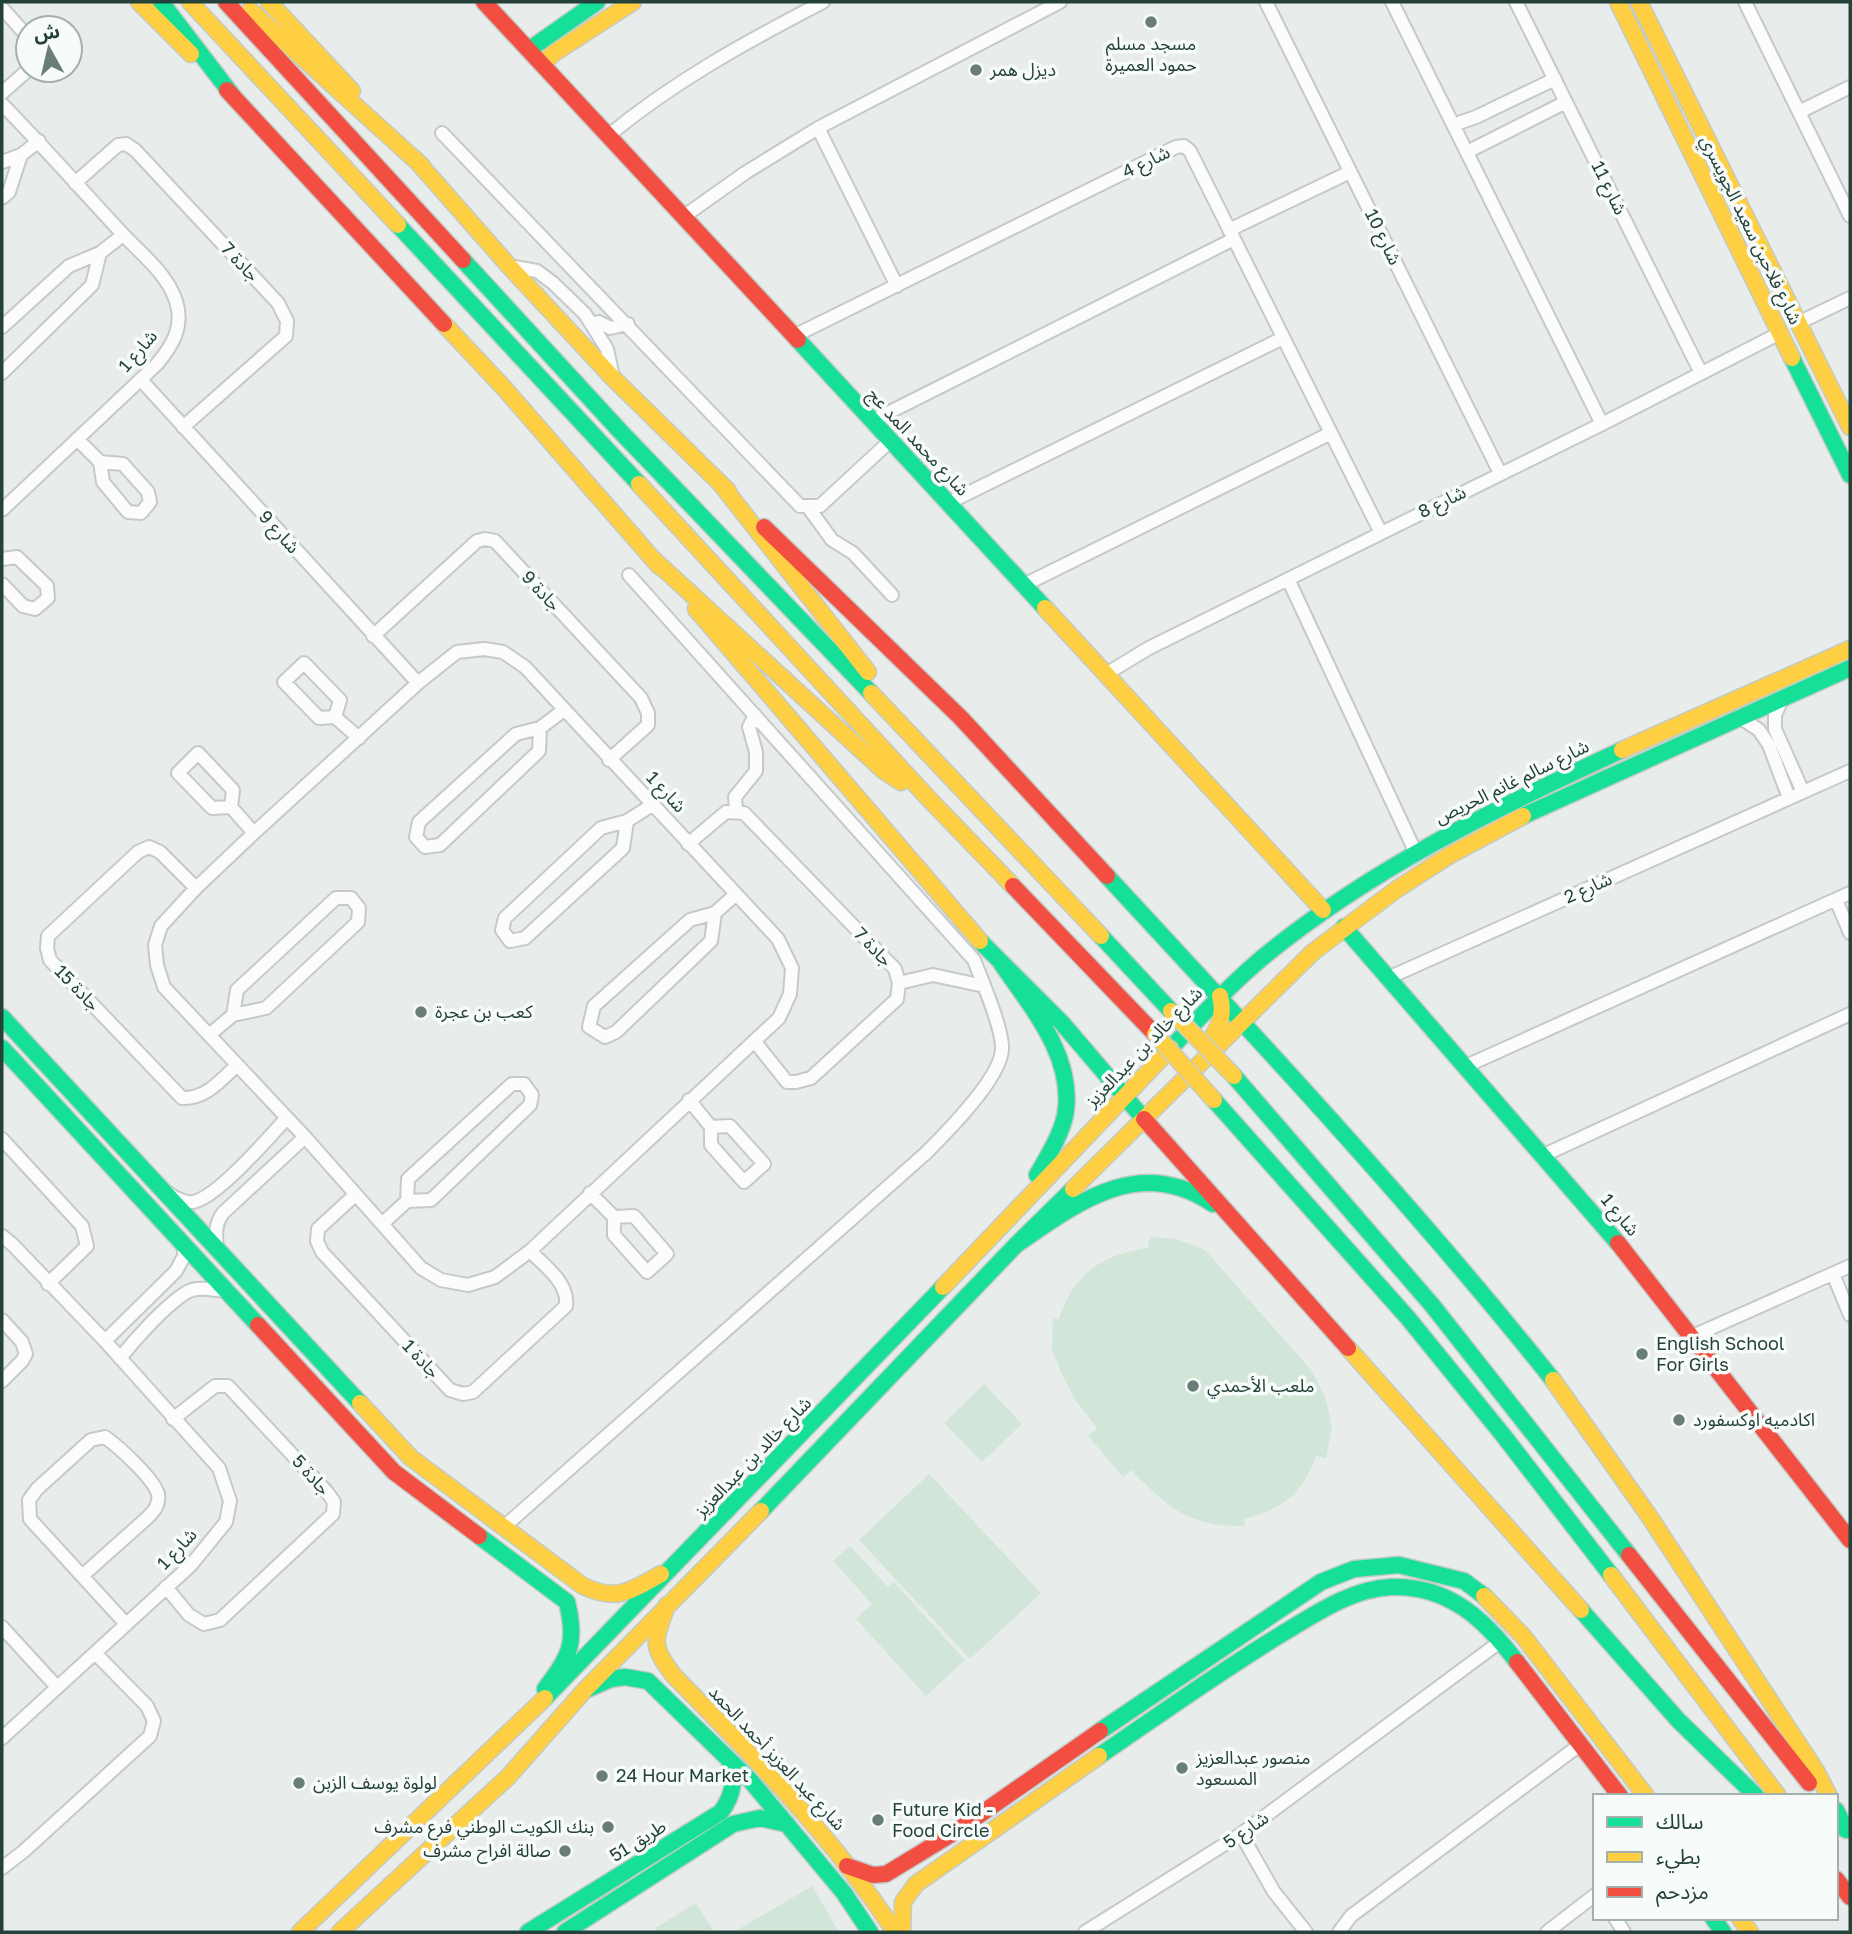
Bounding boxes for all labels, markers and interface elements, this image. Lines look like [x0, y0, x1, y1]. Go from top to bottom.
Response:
north arrow [14, 14, 84, 84]
marker: مسجد مسلم حمود العميرة [1143, 14, 1159, 30]
text: ش [32, 18, 61, 45]
place label: مسجد مسلم حمود العميرة [1105, 32, 1197, 76]
place label: ديزل همر [989, 58, 1056, 81]
marker: ديزل همر [968, 62, 984, 78]
street label: شارع فلاحبن سعيد الجويسري [1693, 131, 1807, 329]
street label: شارع 4 [1118, 140, 1175, 186]
street label: شارع 11 [1584, 157, 1632, 220]
street label: شارع 10 [1357, 205, 1407, 270]
street label: جادة 7 [217, 237, 264, 286]
street label: شارع 1 [113, 325, 164, 378]
street label: شارع محمد المد عج [860, 383, 974, 502]
street label: شارع 8 [1414, 480, 1471, 526]
street label: شارع 9 [252, 505, 305, 560]
street label: جادة 9 [518, 566, 566, 615]
street label: شارع سالم غانم الحريص [1431, 734, 1594, 832]
street label: شارع 1 [639, 766, 691, 819]
street label: شارع 2 [1560, 867, 1617, 911]
street label: جادة 7 [850, 922, 898, 970]
street label: جادة 15 [51, 960, 105, 1015]
street label: شارع خالد بن عبدالعزيز [1079, 982, 1209, 1115]
place label: كعب بن عجرة [435, 1000, 533, 1023]
marker: كعب بن عجرة [413, 1004, 429, 1020]
street label: شارع 1 [1594, 1189, 1645, 1243]
place label: English School For Girls [1656, 1332, 1785, 1375]
street label: جادة 1 [398, 1334, 445, 1382]
marker: English School For Girls [1634, 1346, 1650, 1362]
place label: ملعب الأحمدي [1207, 1374, 1314, 1399]
marker: ملعب الأحمدي [1185, 1378, 1201, 1394]
street label: شارع خالد بن عبدالعزيز [688, 1392, 818, 1525]
place label: اكادميه اوكسفورد [1693, 1408, 1815, 1431]
marker: اكادميه اوكسفورد [1671, 1412, 1687, 1428]
street label: جادة 5 [288, 1450, 336, 1499]
street label: شارع 1 [152, 1523, 204, 1576]
street label: شارع عبد العزيز أحمد الحمد [702, 1680, 851, 1837]
place label: منصور عبدالعزيز المسعود [1195, 1746, 1311, 1790]
marker: منصور عبدالعزيز المسعود [1174, 1760, 1190, 1776]
place label: 24 Hour Market [616, 1764, 749, 1786]
marker: 24 Hour Market [594, 1768, 610, 1784]
place label: لولوة يوسف الزبن [313, 1771, 437, 1794]
marker: لولوة يوسف الزبن [291, 1775, 307, 1791]
legend [1593, 1794, 1838, 1920]
place label: Future Kid - Food Circle [892, 1798, 993, 1841]
street label: شارع 5 [1219, 1806, 1275, 1856]
text: سالك [1656, 1808, 1703, 1834]
marker: Future Kid - Food Circle [870, 1812, 886, 1828]
street label: طريق 51 [605, 1814, 670, 1867]
place label: بنك الكويت الوطني فرع مشرف [374, 1815, 594, 1841]
marker: بنك الكويت الوطني فرع مشرف [600, 1819, 616, 1835]
place label: صالة افراح مشرف [423, 1839, 551, 1864]
marker: صالة افراح مشرف [557, 1843, 573, 1859]
text: بطيء [1656, 1843, 1701, 1873]
text: مزدحم [1656, 1878, 1709, 1907]

